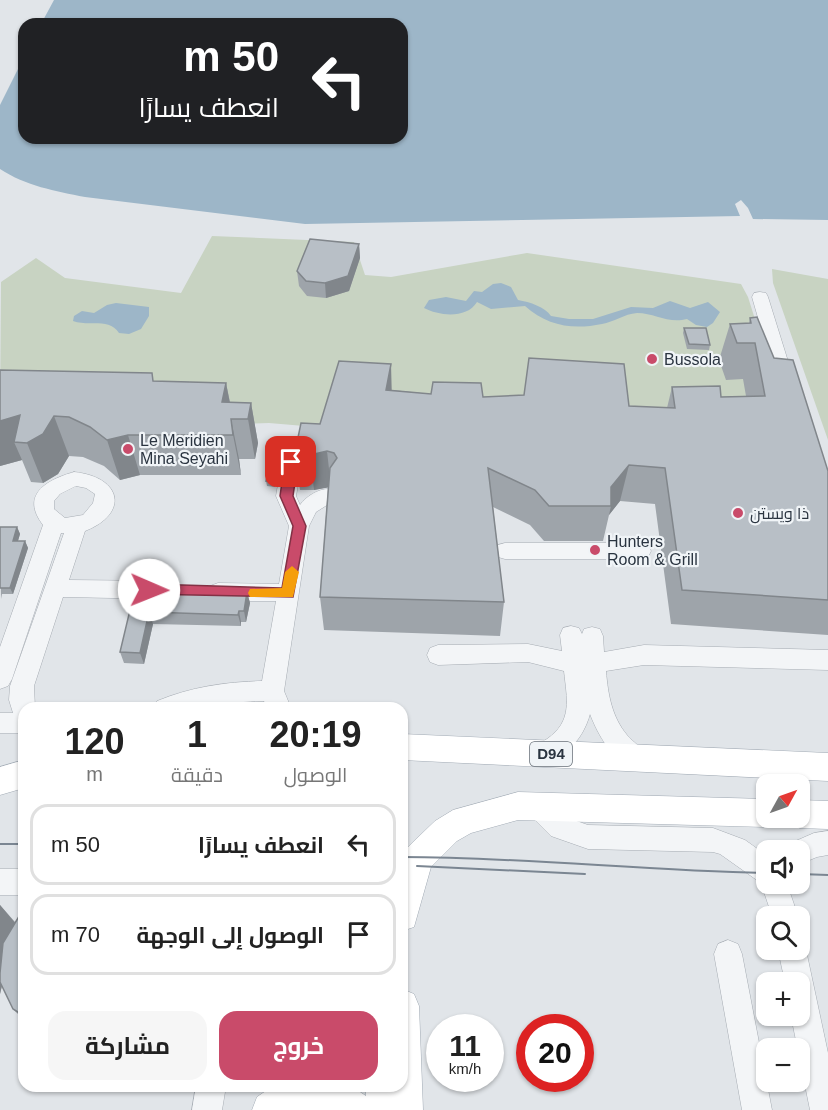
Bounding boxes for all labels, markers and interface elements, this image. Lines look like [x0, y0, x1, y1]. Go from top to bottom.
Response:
text: 50 m [183, 33, 279, 80]
icon: left [300, 42, 378, 120]
text: انعطف يسارًا [138, 93, 279, 123]
place label: Bussola [664, 351, 721, 368]
marker: Bussola [645, 352, 659, 366]
place label: Le Meridien Mina Seyahi [140, 432, 228, 467]
pin [265, 436, 316, 487]
marker: Le Meridien Mina Seyahi [121, 442, 135, 456]
icon: arrive [274, 445, 307, 478]
place label: ذا ويستن [750, 505, 809, 524]
marker: ذا ويستن [731, 506, 745, 520]
place label: Hunters Room & Grill [607, 533, 698, 568]
marker: Hunters Room & Grill [588, 543, 602, 557]
position arrow [117, 558, 181, 622]
text: 1 [187, 714, 207, 755]
text: 20:19 [269, 714, 362, 755]
text: 120 [64, 721, 125, 762]
road number: D94 [530, 742, 572, 766]
text: m [86, 763, 103, 785]
text: دقيقة [171, 764, 223, 786]
text: الوصول [284, 764, 347, 786]
north arrow [756, 774, 810, 828]
map controls [756, 774, 810, 1092]
icon: left [342, 828, 375, 861]
text: 50 m [51, 832, 100, 857]
text: انعطف يسارًا [198, 833, 324, 858]
button: sound [756, 840, 810, 894]
button: search [756, 906, 810, 960]
icon: arrive [342, 918, 375, 951]
text: 70 m [51, 922, 100, 947]
text: الوصول إلى الوجهة [137, 923, 324, 948]
button: + [756, 972, 810, 1026]
button: مشاركة [48, 1011, 207, 1080]
button: خروج [219, 1011, 378, 1080]
speed limit sign: 20 [516, 1014, 594, 1092]
text: 11 [449, 1029, 481, 1062]
button: − [756, 1038, 810, 1092]
text: km/h [449, 1060, 481, 1077]

